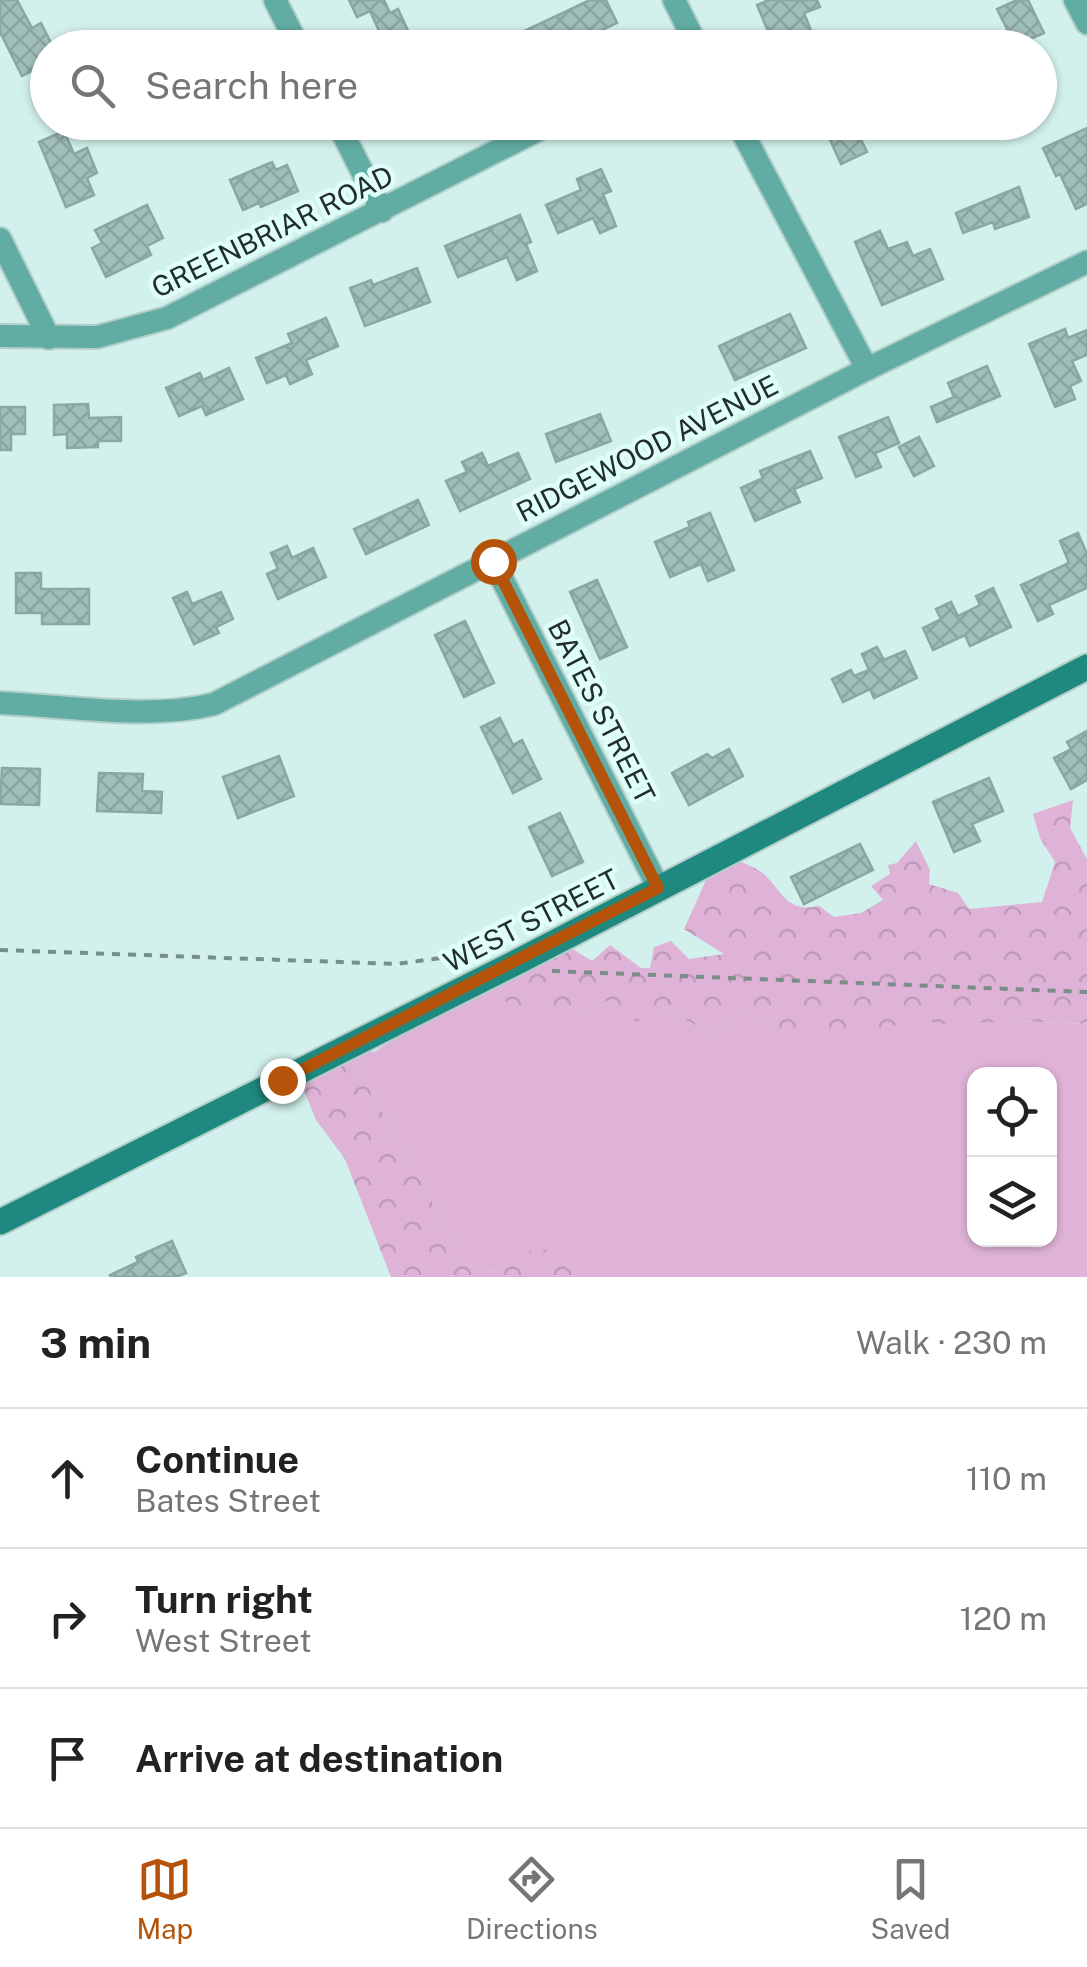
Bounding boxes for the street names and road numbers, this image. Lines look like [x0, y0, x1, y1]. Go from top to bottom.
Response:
street label: GREENBRIAR ROAD [146, 158, 398, 304]
street label: RIDGEWOOD AVENUE [511, 368, 783, 528]
street label: BATES STREET [542, 614, 662, 808]
street label: WEST STREET [438, 862, 624, 978]

